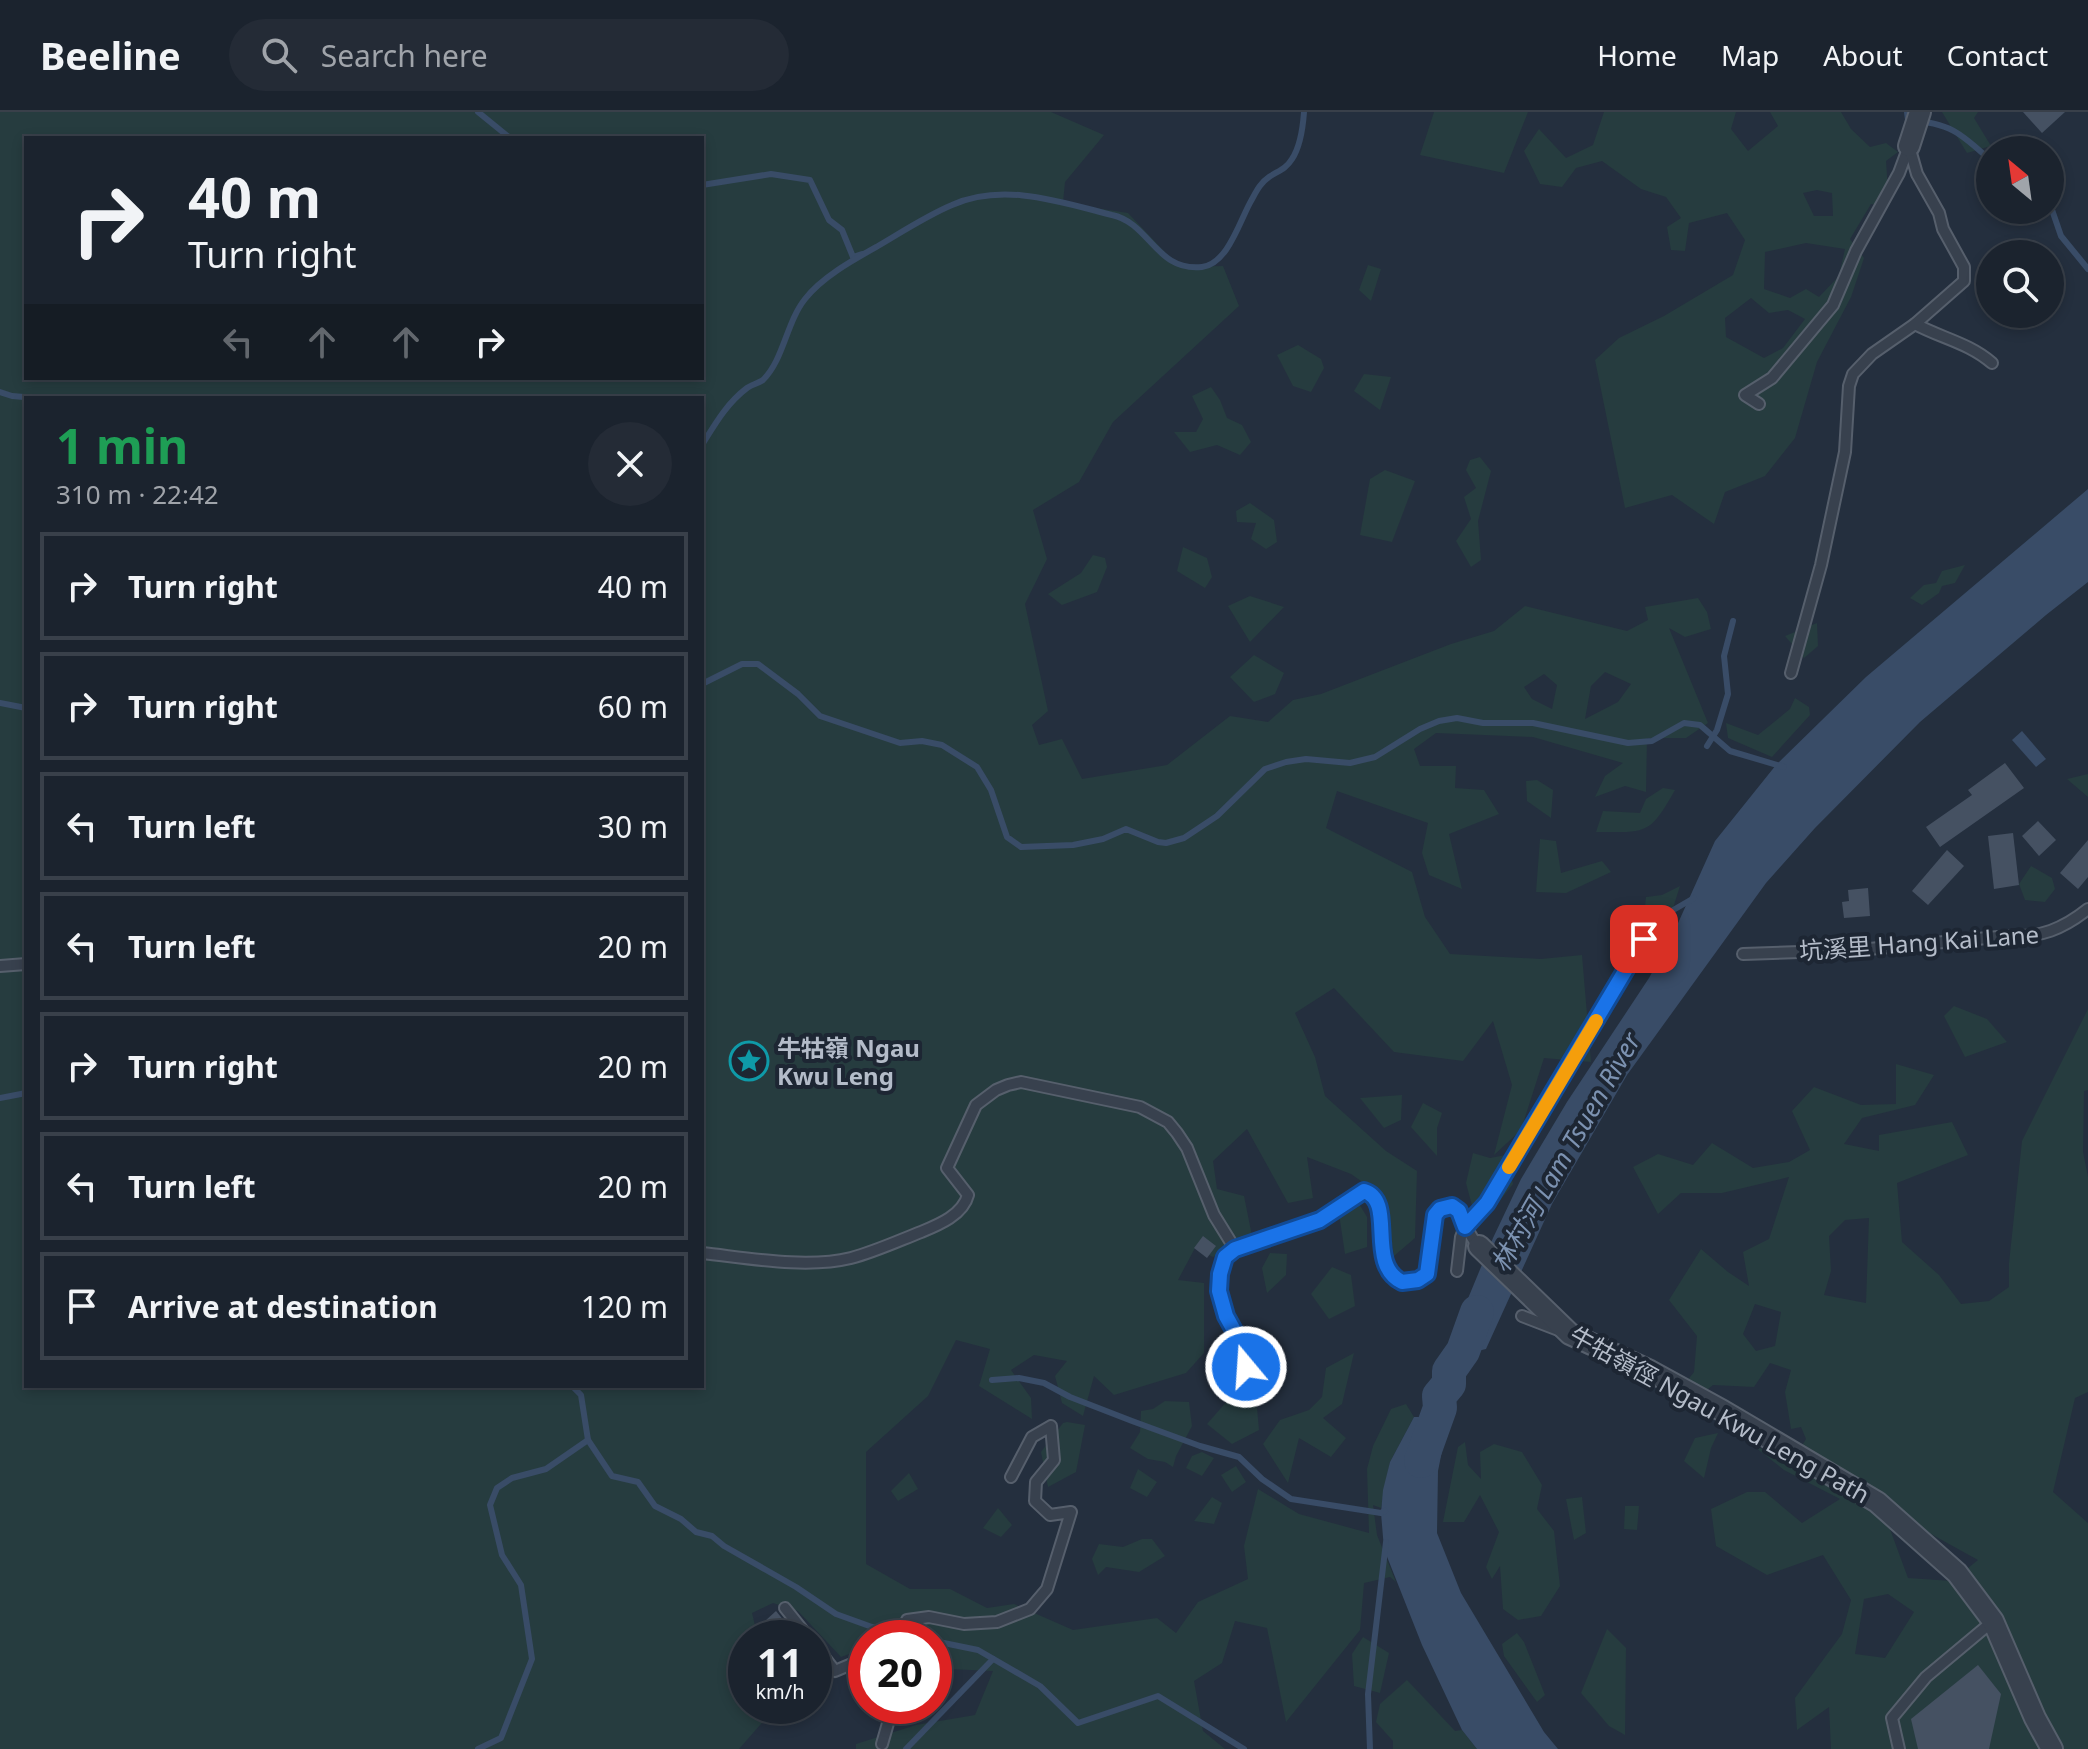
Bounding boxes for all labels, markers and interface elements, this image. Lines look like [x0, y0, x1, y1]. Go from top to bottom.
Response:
search box [229, 19, 789, 91]
text: Beeline [40, 29, 181, 81]
icon: search [257, 33, 301, 77]
text: Search here [321, 35, 488, 76]
text: Home [1597, 36, 1677, 74]
text: Map [1721, 36, 1779, 74]
text: About [1823, 36, 1903, 74]
text: Contact [1947, 36, 2048, 74]
north arrow [1976, 136, 2064, 224]
map controls [1976, 136, 2064, 328]
text: 40 m [188, 158, 321, 234]
icon: right [56, 168, 160, 272]
text: Turn right [188, 230, 356, 279]
button: search [1976, 240, 2064, 328]
icon: left [216, 320, 260, 364]
icon: ahead [300, 320, 344, 364]
icon: ahead [384, 320, 428, 364]
icon: right [468, 320, 512, 364]
text: 1 min [56, 413, 188, 478]
button: close [588, 422, 672, 506]
text: 310 m · 22:42 [56, 476, 219, 512]
icon: right [60, 564, 104, 608]
text: Turn right [128, 566, 278, 607]
text: 40 m [598, 566, 668, 607]
icon: right [60, 684, 104, 728]
text: Turn right [128, 686, 278, 727]
text: 60 m [598, 686, 668, 727]
icon: left [60, 804, 104, 848]
text: Turn left [128, 806, 256, 847]
text: 30 m [598, 806, 668, 847]
pin [1610, 905, 1678, 973]
icon: arrive [1622, 917, 1666, 961]
street label: 坑溪里 Hang Kai Lane [1798, 917, 2040, 967]
icon: left [60, 924, 104, 968]
text: Turn left [128, 926, 256, 967]
text: 20 m [598, 926, 668, 967]
water label: 林村河 Lam Tsuen River [1482, 1024, 1649, 1278]
place label: 牛牯嶺 Ngau Kwu Leng [777, 1031, 920, 1092]
place icon: 牛牯嶺 Ngau Kwu Leng [728, 1040, 770, 1082]
icon: right [60, 1044, 104, 1088]
text: Turn right [128, 1046, 278, 1087]
text: 20 m [598, 1046, 668, 1087]
icon: left [60, 1164, 104, 1208]
text: Turn left [128, 1166, 256, 1207]
text: 20 m [598, 1166, 668, 1207]
icon: arrive [60, 1284, 104, 1328]
text: Arrive at destination [128, 1286, 438, 1327]
text: 120 m [581, 1286, 668, 1327]
street label: 牛牯嶺徑 Ngau Kwu Leng Path [1564, 1318, 1876, 1510]
position arrow [1204, 1325, 1288, 1409]
speed limit sign: 20 [848, 1620, 952, 1724]
text: 11 [757, 1634, 803, 1689]
text: km/h [755, 1678, 805, 1705]

